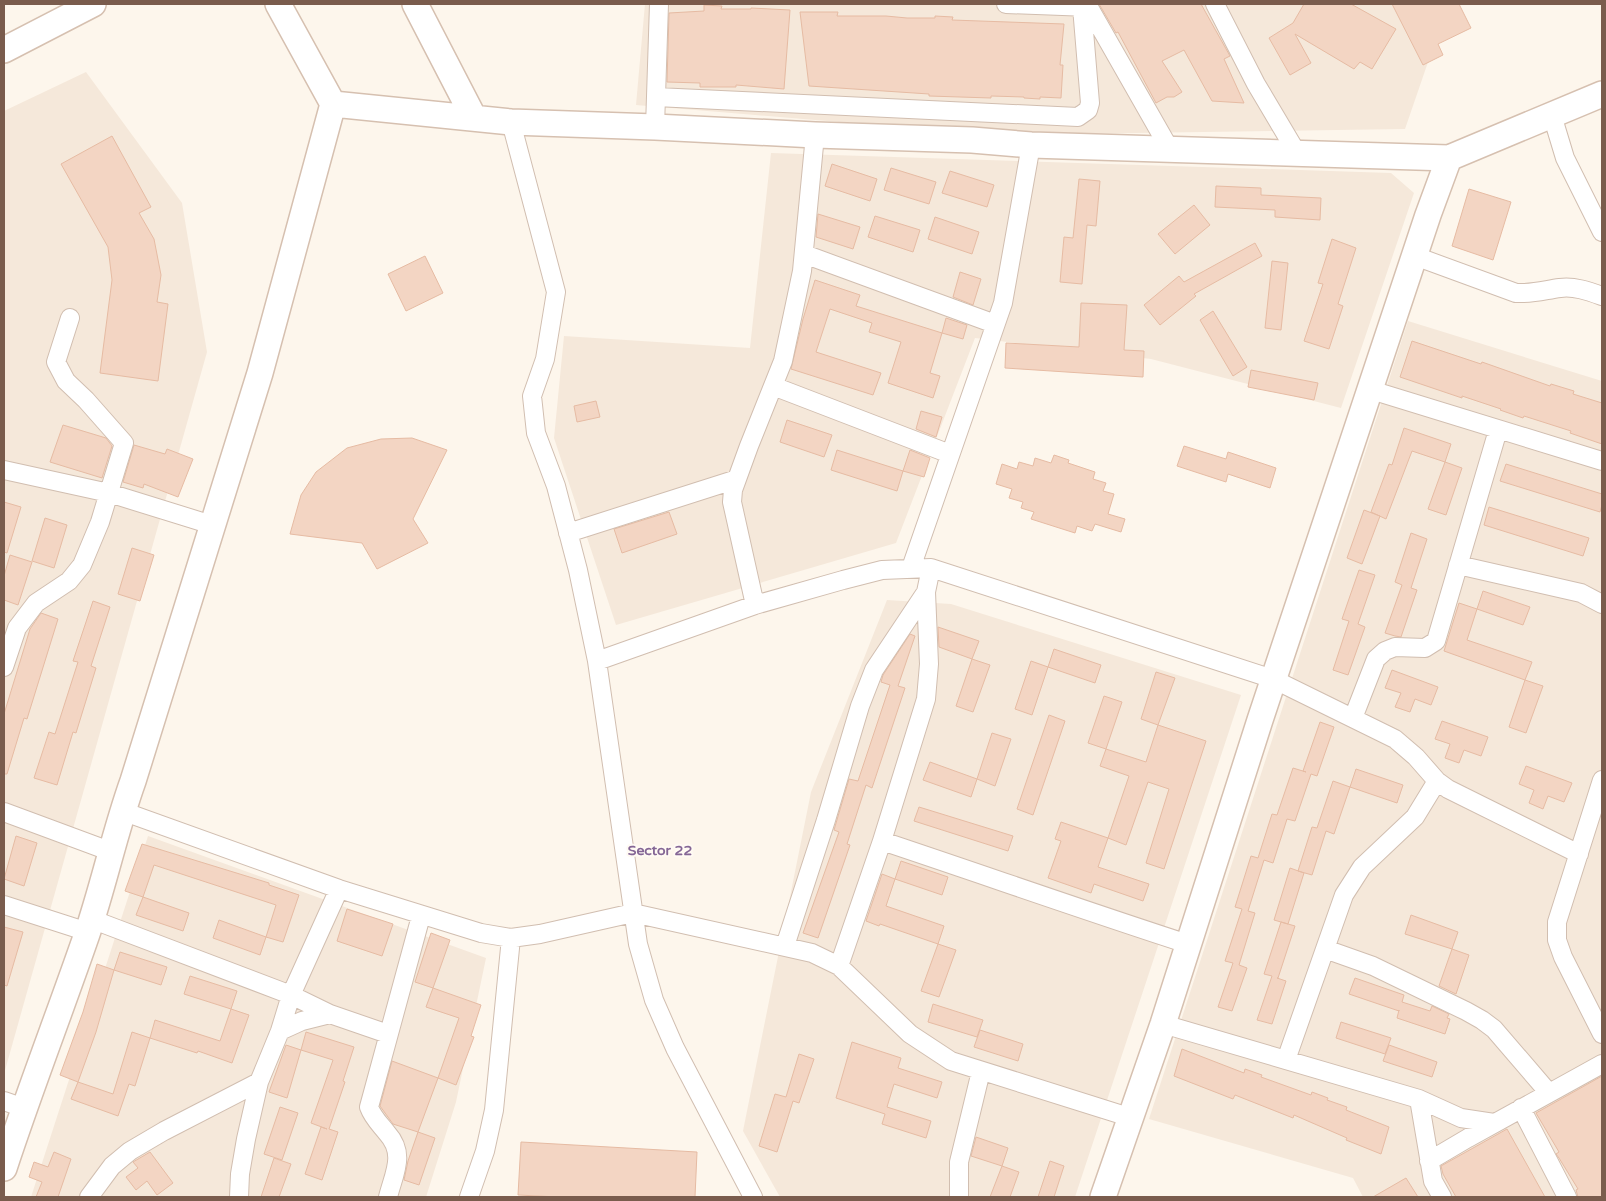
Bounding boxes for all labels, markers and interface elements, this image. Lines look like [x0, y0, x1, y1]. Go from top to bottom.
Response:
district label: Sector 22 [628, 842, 692, 859]

